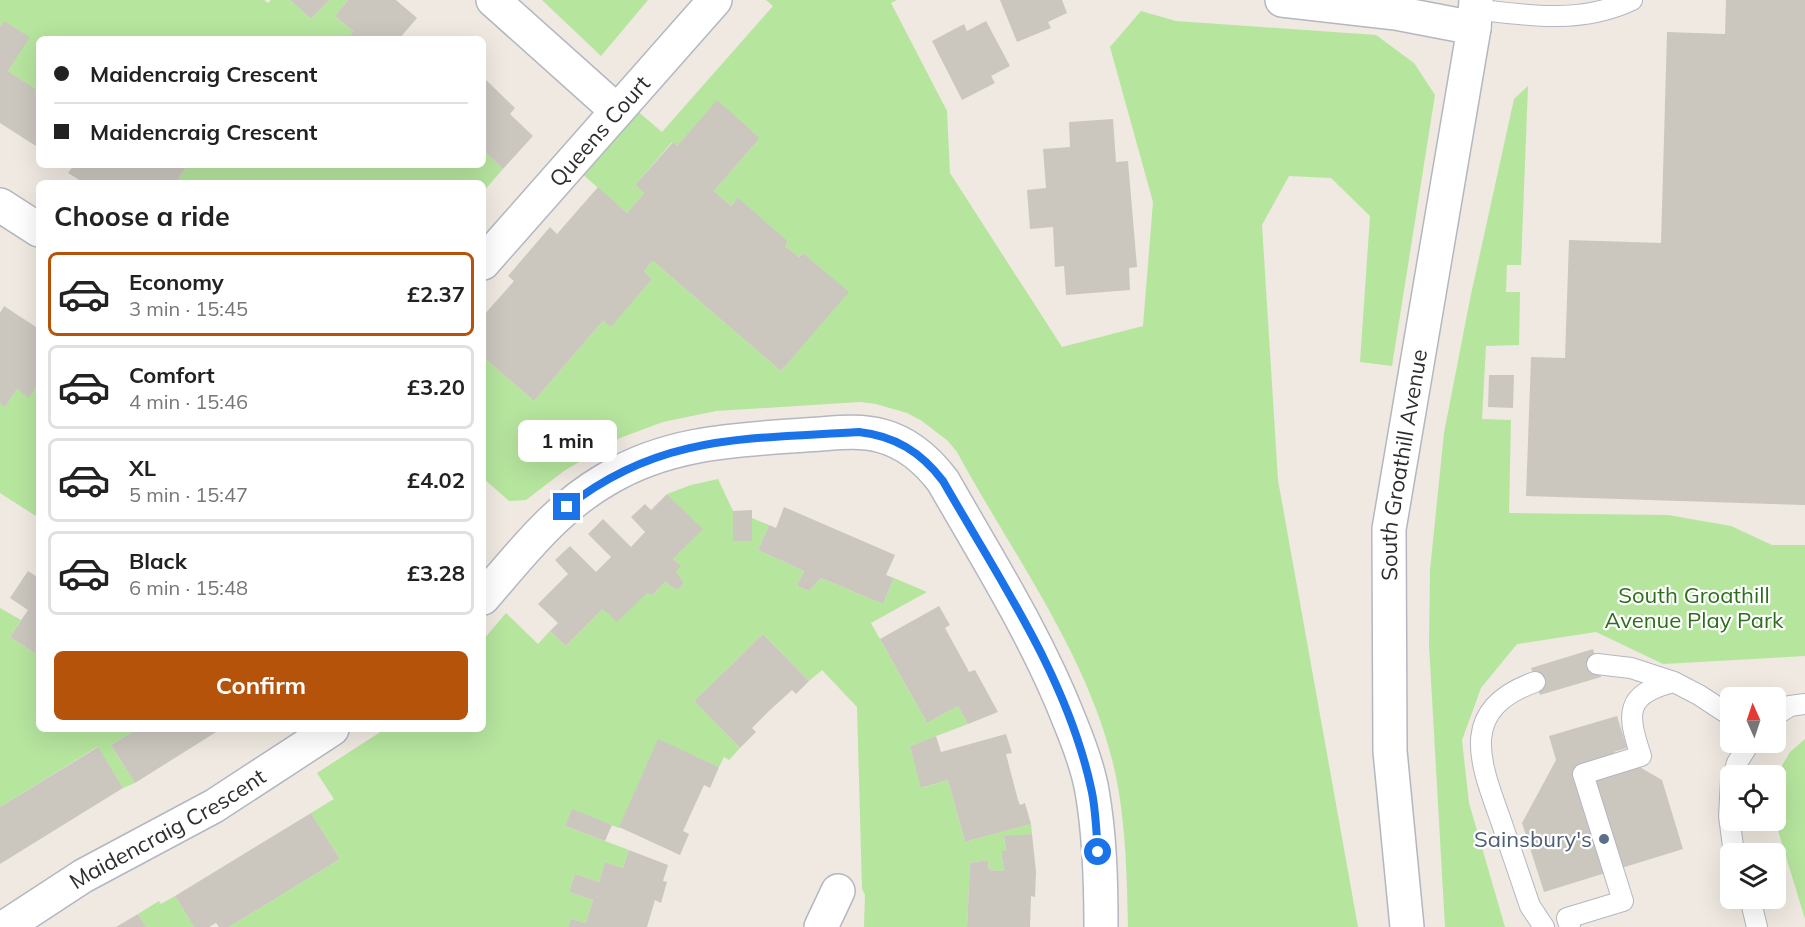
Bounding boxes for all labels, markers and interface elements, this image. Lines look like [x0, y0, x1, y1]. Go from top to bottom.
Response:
text: Maidencraig Crescent [90, 60, 317, 88]
street label: Queens Court [543, 69, 656, 192]
text: Maidencraig Crescent [90, 118, 317, 146]
text: Choose a ride [54, 199, 230, 233]
icon: car [57, 267, 111, 321]
text: Economy [129, 268, 224, 296]
text: £2.37 [407, 280, 465, 308]
text: 3 min · 15:45 [129, 296, 248, 321]
street label: South Groathill Avenue [1374, 347, 1433, 581]
icon: car [57, 360, 111, 414]
text: Comfort [129, 361, 215, 389]
text: £3.20 [407, 373, 465, 401]
text: 4 min · 15:46 [129, 389, 248, 414]
callout: 1 min [518, 420, 616, 462]
text: 1 min [541, 428, 594, 453]
icon: car [57, 453, 111, 507]
text: XL [129, 454, 156, 482]
text: £4.02 [407, 466, 465, 494]
text: 5 min · 15:47 [129, 482, 248, 507]
route end [553, 493, 580, 520]
icon: car [57, 546, 111, 600]
text: Black [129, 547, 187, 575]
text: £3.28 [407, 559, 465, 587]
text: 6 min · 15:48 [129, 575, 248, 600]
park label: South Groathill Avenue Play Park [1605, 581, 1784, 634]
button: Confirm [54, 651, 468, 720]
north arrow [1720, 687, 1786, 753]
map controls [1720, 687, 1786, 909]
street label: Maidencraig Crescent [64, 762, 271, 895]
button: locate [1720, 765, 1786, 831]
place label: Sainsbury's [1474, 825, 1592, 853]
marker: Sainsbury's [1597, 832, 1611, 846]
route start [1084, 838, 1111, 865]
button: layers [1720, 843, 1786, 909]

